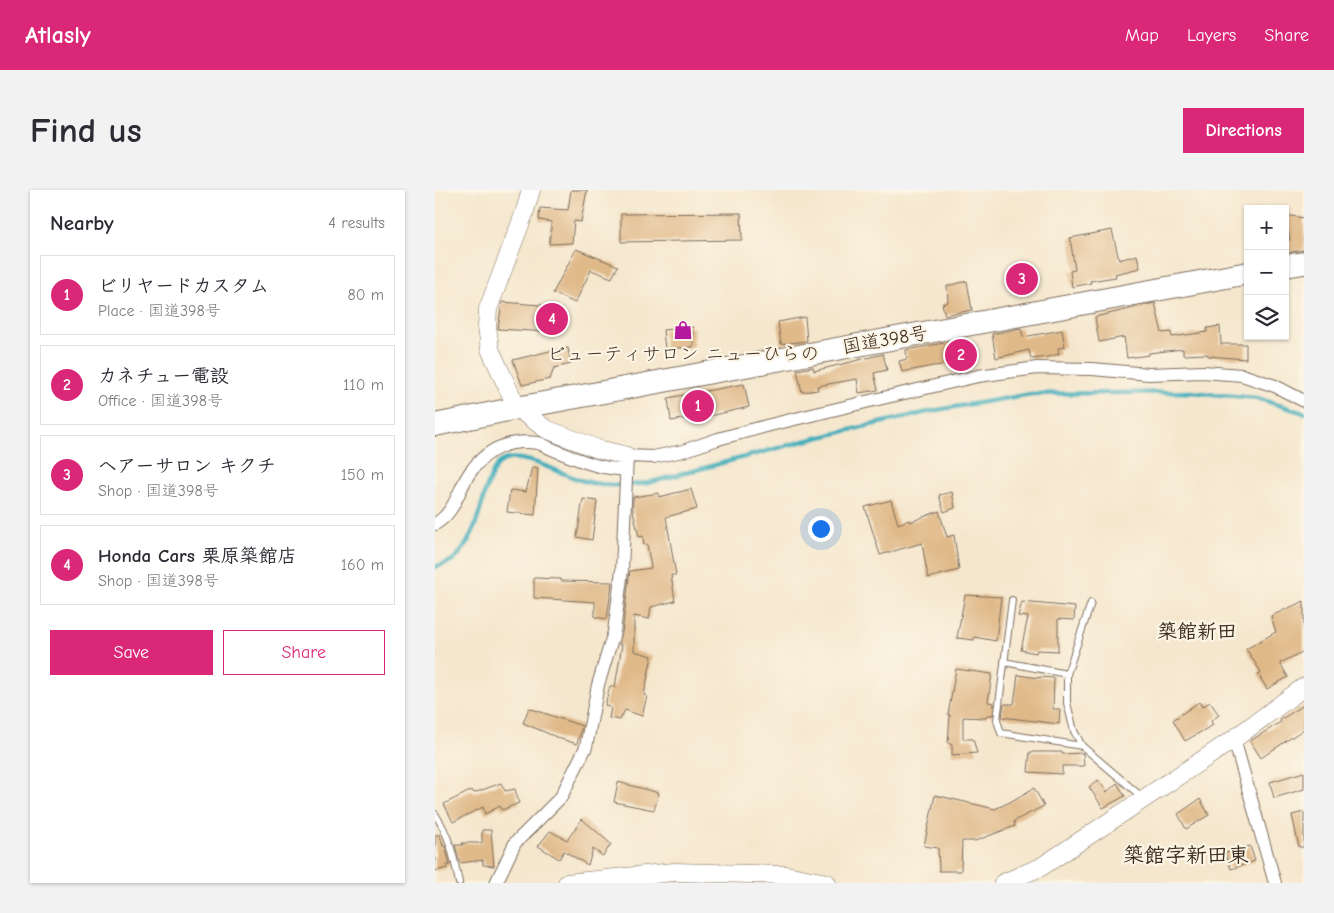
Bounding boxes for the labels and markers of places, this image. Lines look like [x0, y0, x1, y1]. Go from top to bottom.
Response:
pin: 3 [1006, 260, 1038, 298]
pin: 4 [536, 300, 568, 338]
shop icon: ビューティサロン ニューひらの [672, 319, 694, 341]
pin: 2 [945, 336, 977, 374]
place label: ビューティサロン ニューひらの [547, 343, 819, 365]
pin: 1 [682, 387, 714, 425]

